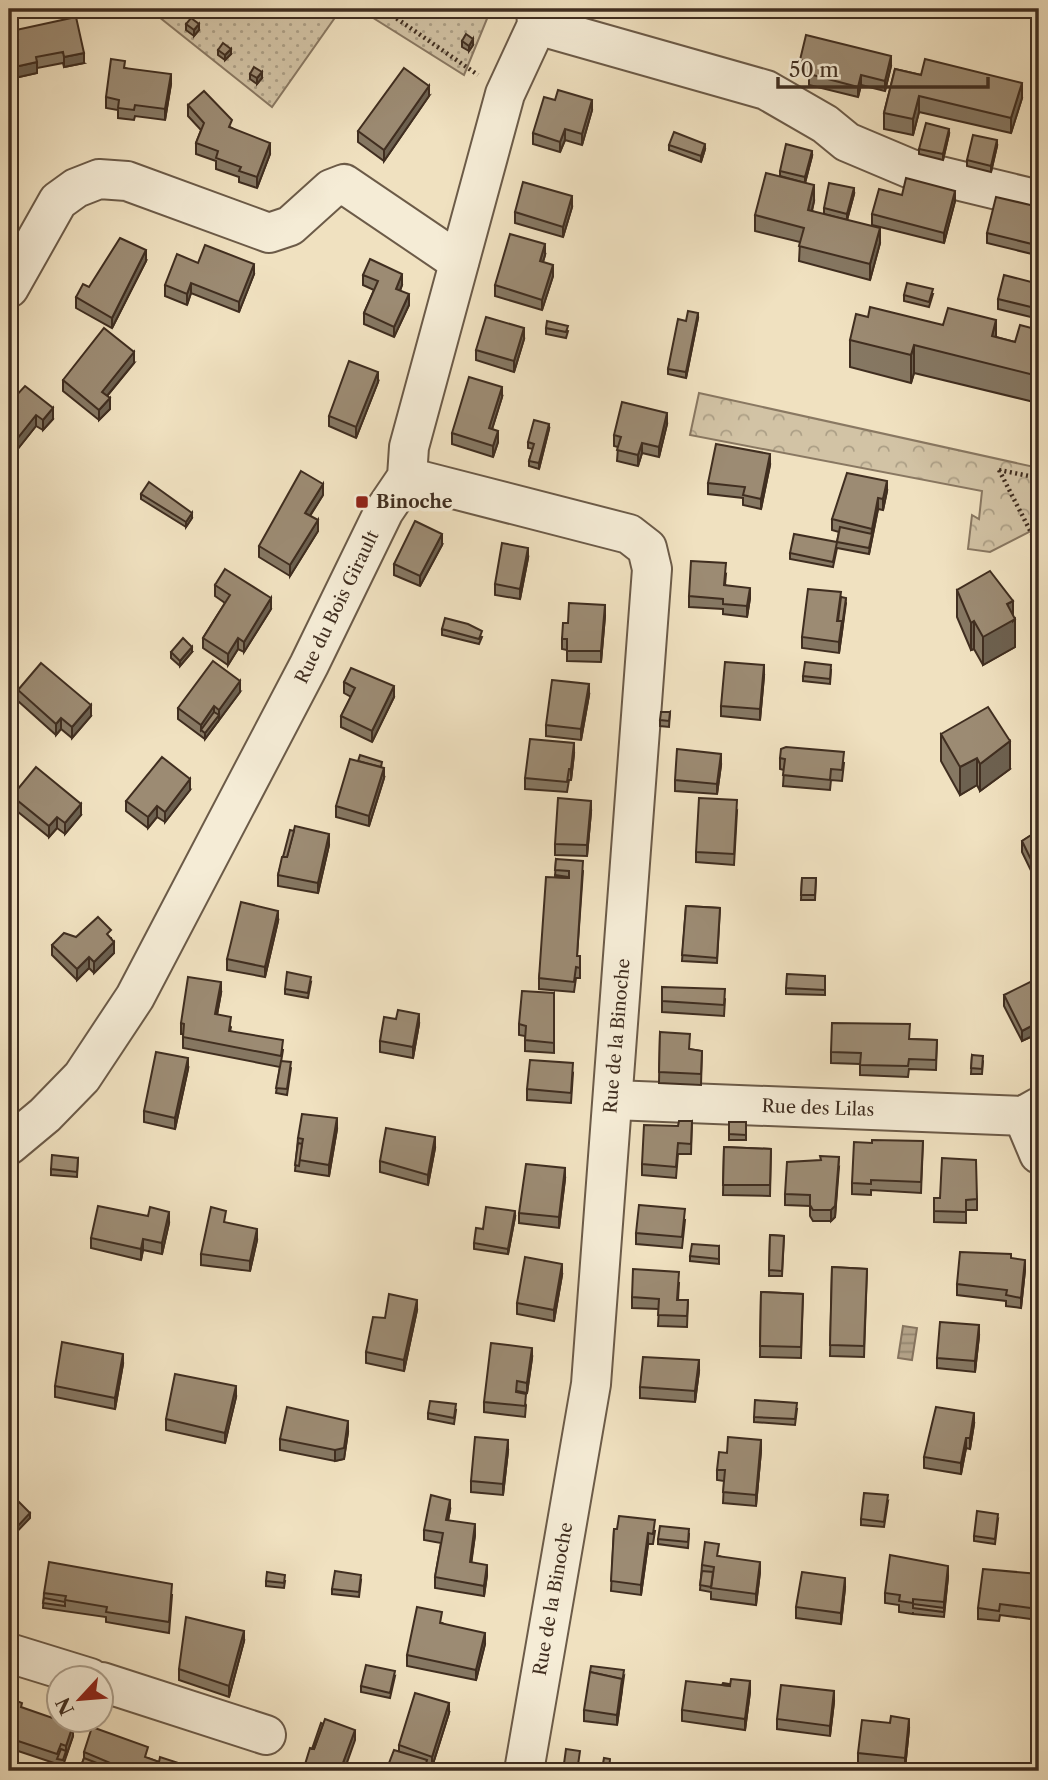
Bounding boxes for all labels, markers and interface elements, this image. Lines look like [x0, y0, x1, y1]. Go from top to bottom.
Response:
scale bar [778, 46, 988, 90]
text: 50 m [789, 57, 839, 82]
place label: Binoche [376, 491, 453, 513]
marker: Binoche [354, 494, 370, 510]
street label: Rue du Bois Girault [290, 526, 384, 687]
street label: Rue de la Binoche [599, 958, 635, 1114]
street label: Rue des Lilas [761, 1095, 875, 1121]
street label: Rue de la Binoche [529, 1521, 577, 1677]
north arrow [46, 1664, 116, 1734]
text: N [51, 1694, 79, 1719]

